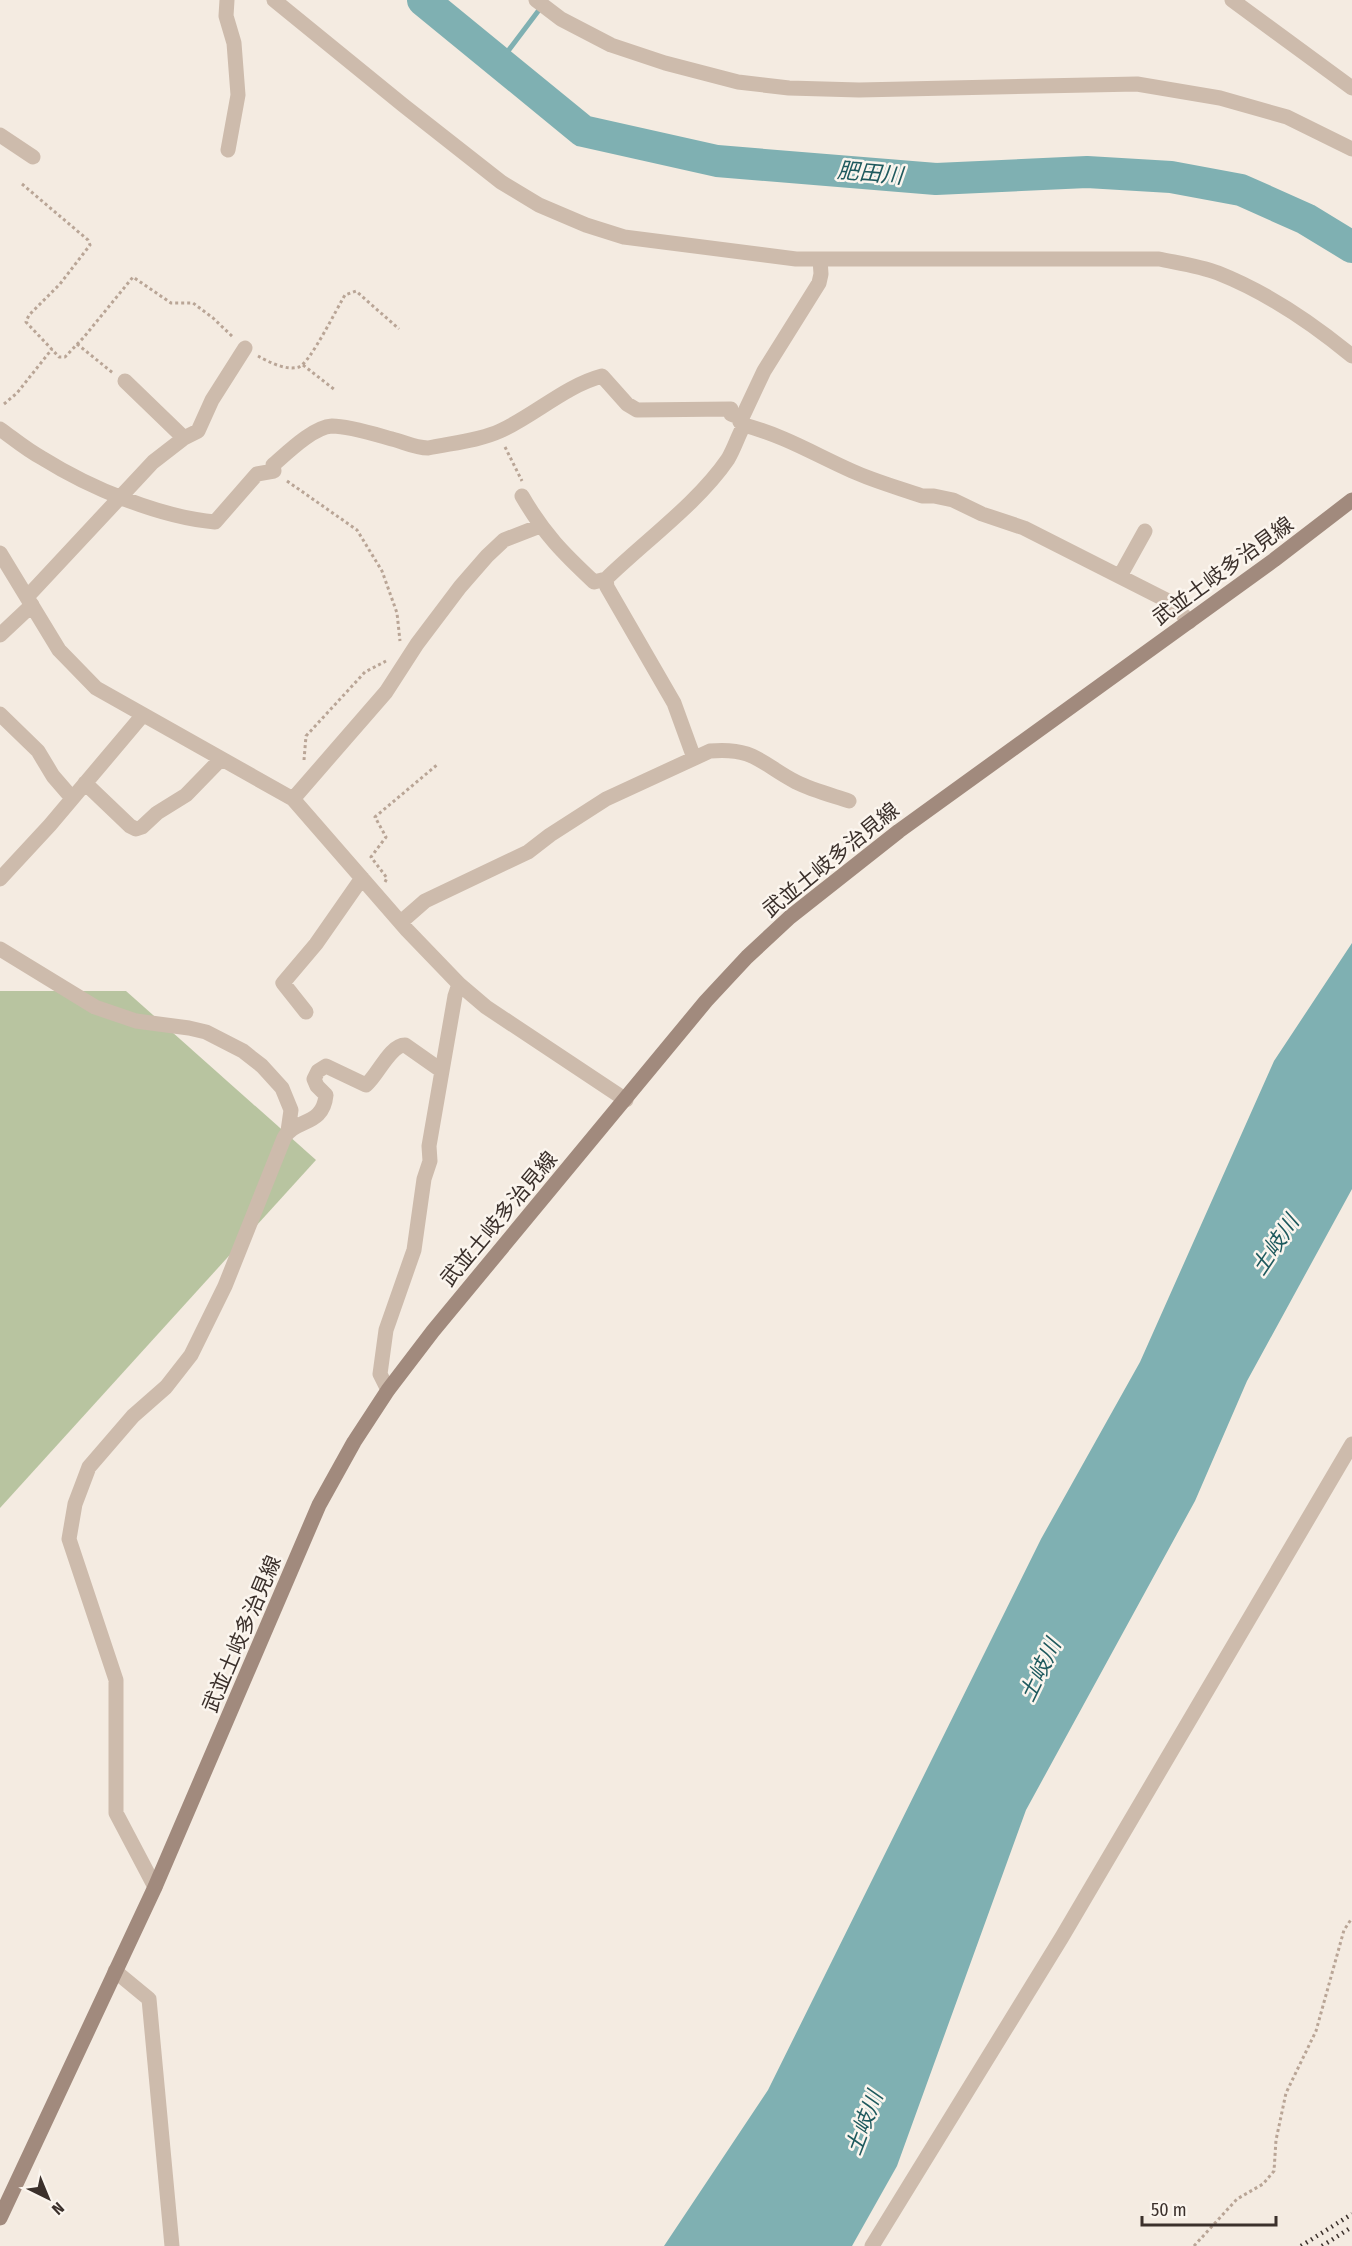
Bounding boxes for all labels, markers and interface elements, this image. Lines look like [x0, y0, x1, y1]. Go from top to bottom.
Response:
water label: 肥田川 [836, 157, 906, 189]
street label: 武並土岐多治見線 [1147, 511, 1299, 631]
street label: 武並土岐多治見線 [758, 797, 904, 923]
street label: 武並土岐多治見線 [435, 1146, 563, 1292]
water label: 土岐川 [1245, 1208, 1306, 1280]
street label: 武並土岐多治見線 [197, 1552, 287, 1716]
water label: 土岐川 [1013, 1633, 1067, 1706]
water label: 土岐川 [840, 2085, 889, 2159]
north arrow [18, 2168, 78, 2228]
scale bar [1142, 2189, 1276, 2227]
text: N [48, 2198, 68, 2219]
text: 50 m [1151, 2199, 1187, 2221]

